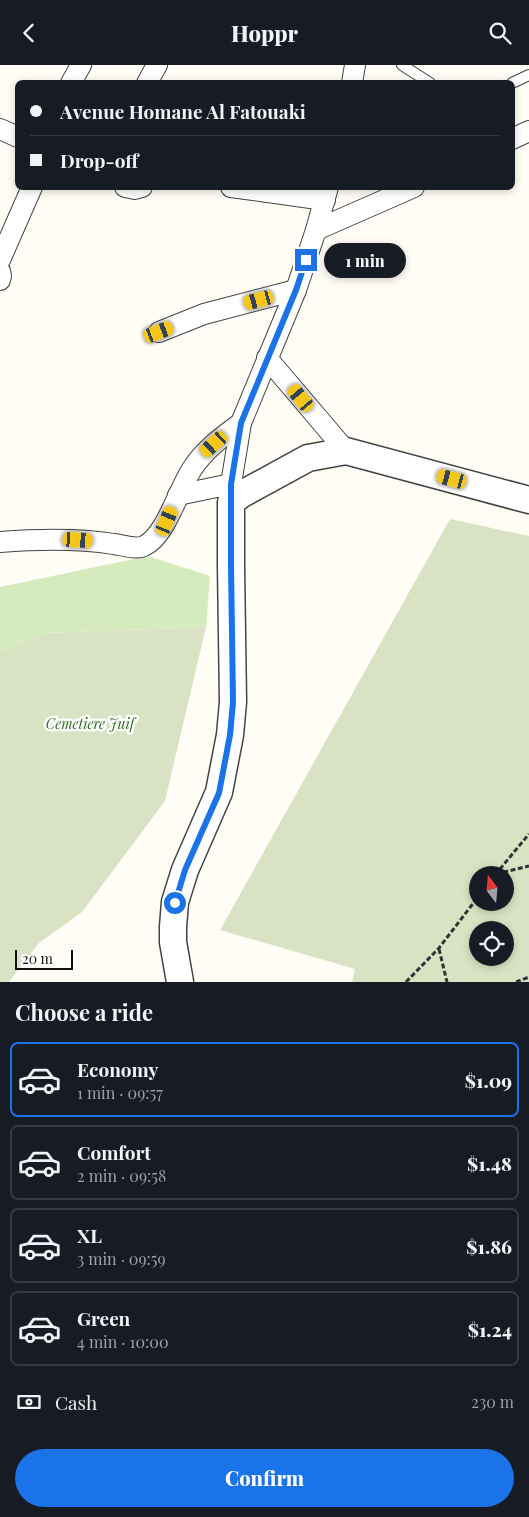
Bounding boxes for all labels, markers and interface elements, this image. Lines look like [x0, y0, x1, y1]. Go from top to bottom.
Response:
text: Hoppr [231, 18, 298, 48]
icon: back [15, 19, 43, 47]
icon: search [486, 19, 514, 47]
text: Avenue Homane Al Fatouaki [60, 98, 306, 124]
text: Drop-off [60, 147, 138, 173]
callout: 1 min [324, 243, 406, 277]
route end [295, 249, 317, 271]
text: 1 min [345, 250, 385, 271]
car [242, 289, 275, 311]
car [142, 320, 175, 344]
car [285, 382, 316, 414]
car [197, 428, 230, 460]
car [435, 468, 468, 490]
car [154, 504, 179, 538]
car [62, 532, 93, 548]
park label: Cemetiere Juif [46, 714, 137, 733]
north arrow [469, 866, 514, 911]
map controls [469, 866, 514, 966]
route start [164, 892, 186, 914]
button: locate [469, 921, 514, 966]
scale bar [15, 947, 72, 970]
text: 20 m [22, 949, 53, 968]
text: Choose a ride [15, 997, 153, 1027]
text: Economy [77, 1056, 158, 1082]
icon: car [17, 1057, 62, 1102]
text: $1.09 [465, 1067, 512, 1093]
text: 1 min · 09:57 [77, 1082, 163, 1103]
text: Comfort [77, 1139, 151, 1165]
icon: car [17, 1140, 62, 1185]
text: $1.48 [467, 1150, 512, 1176]
text: 2 min · 09:58 [77, 1165, 166, 1186]
text: XL [77, 1222, 102, 1248]
icon: car [17, 1223, 62, 1268]
text: $1.86 [466, 1233, 512, 1259]
text: 3 min · 09:59 [77, 1248, 166, 1269]
text: Green [77, 1305, 130, 1331]
icon: car [17, 1306, 62, 1351]
text: $1.24 [468, 1316, 512, 1342]
text: 4 min · 10:00 [77, 1331, 169, 1352]
icon: cash [15, 1388, 43, 1416]
text: Cash [55, 1389, 97, 1415]
text: 230 m [471, 1391, 514, 1412]
button: Confirm [15, 1449, 514, 1507]

